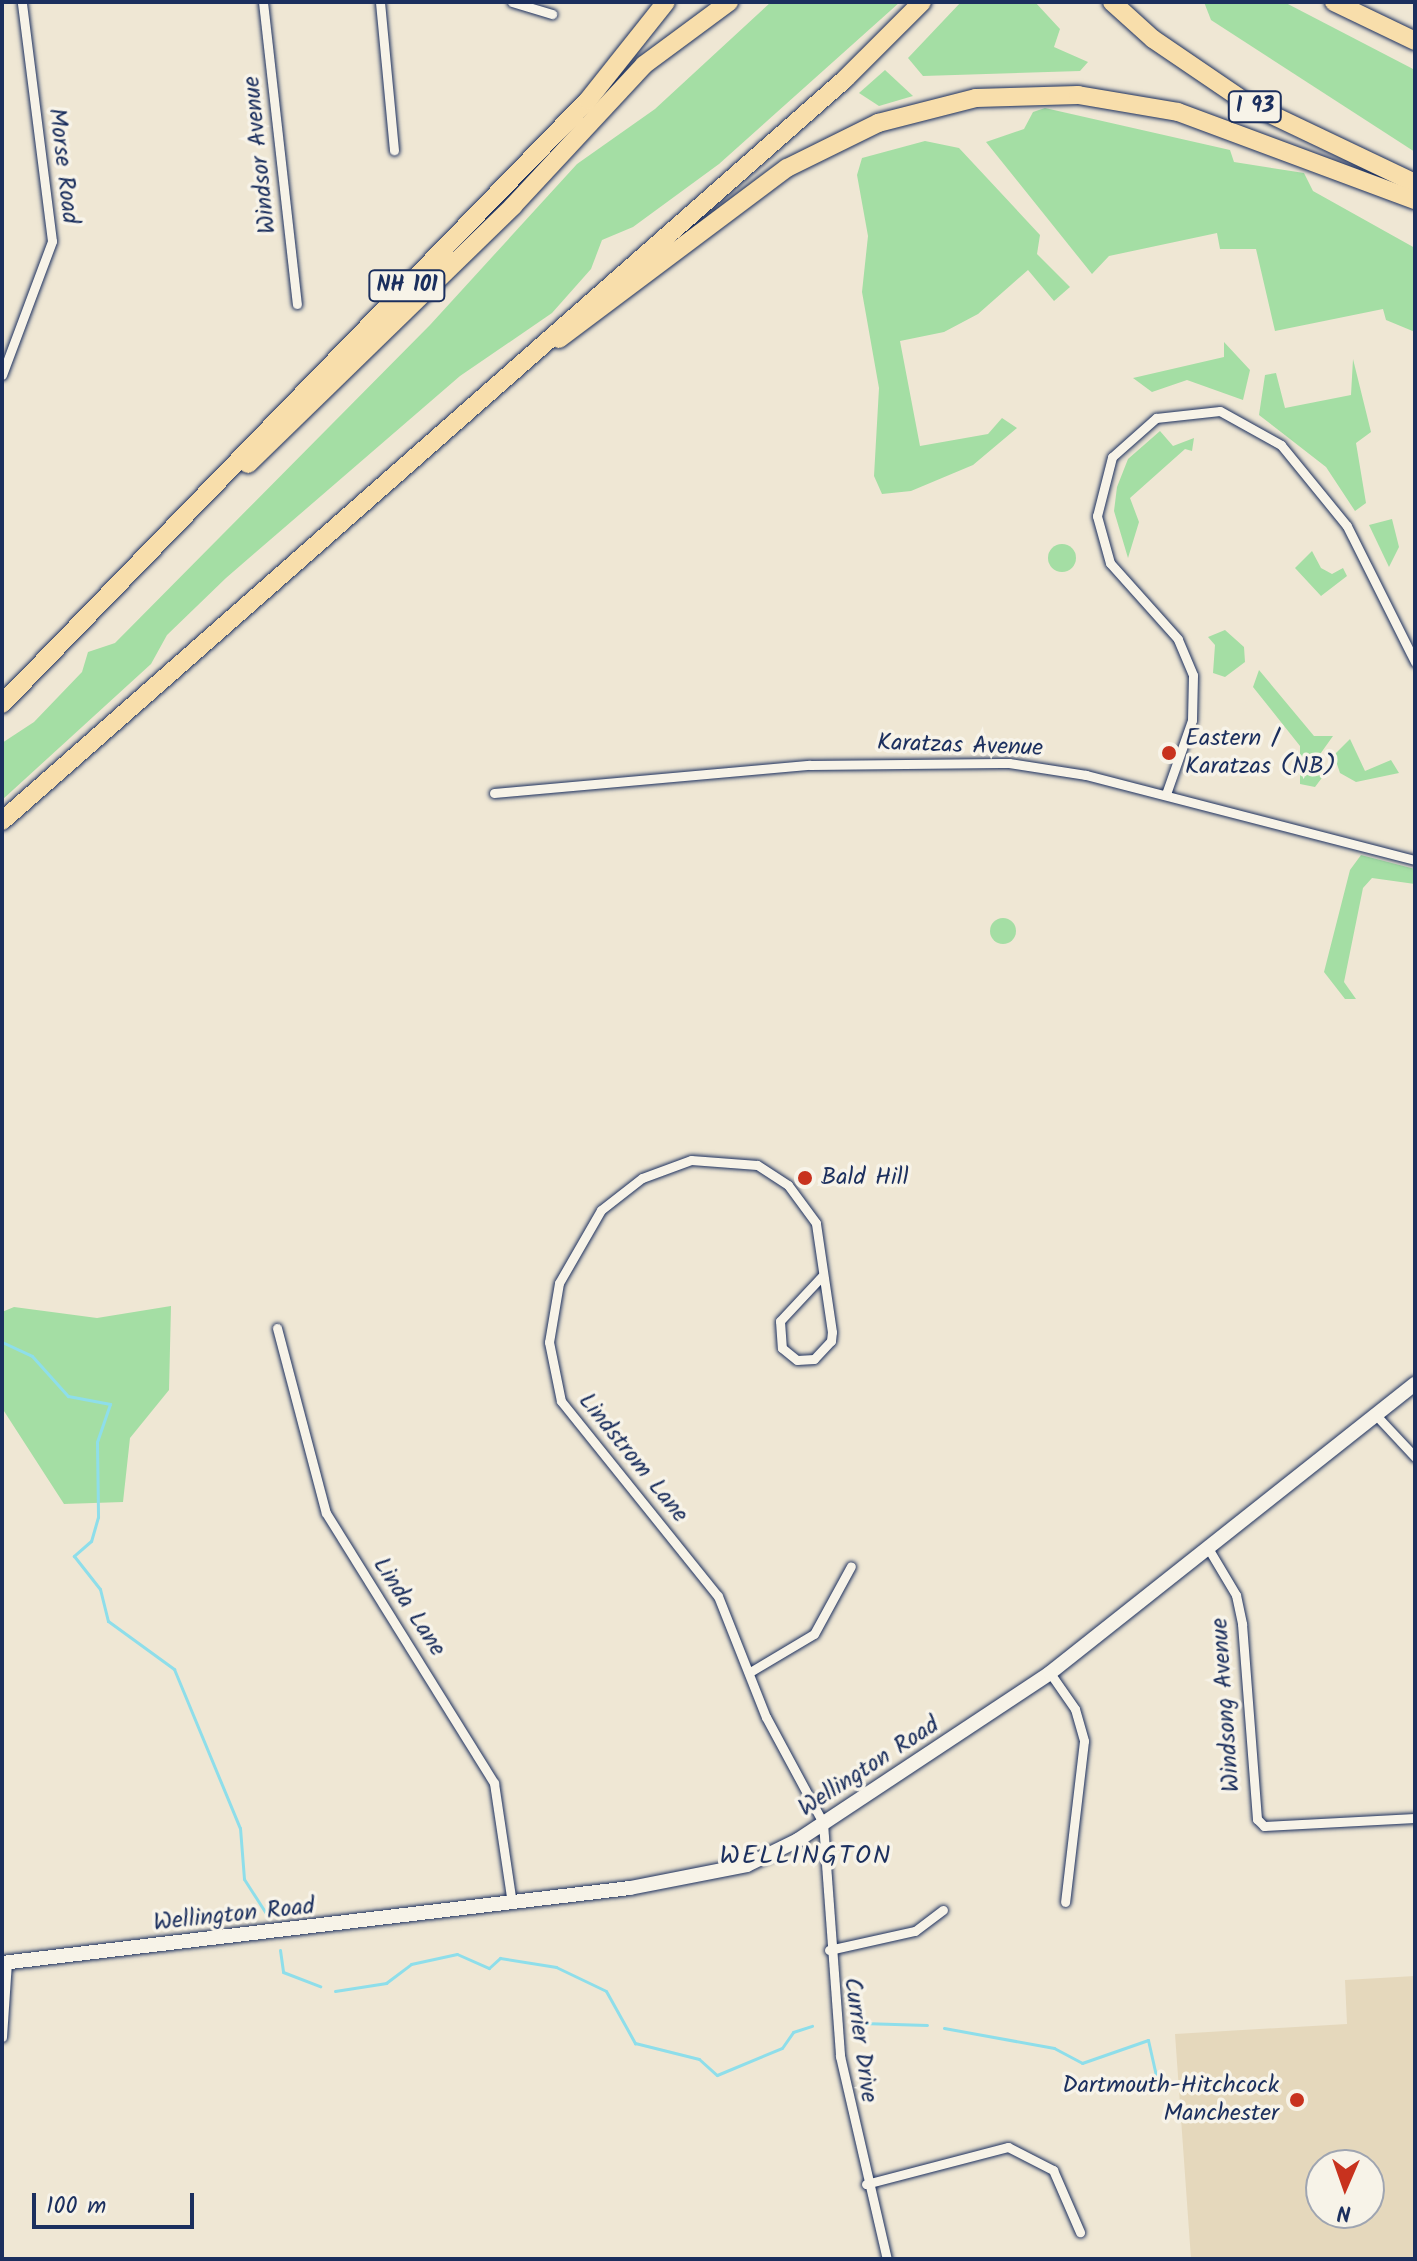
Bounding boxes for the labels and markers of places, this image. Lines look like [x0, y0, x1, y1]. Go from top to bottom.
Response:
place label: Eastern / Karatzas (NB) [1185, 725, 1336, 781]
marker: Eastern / Karatzas (NB) [1160, 744, 1178, 762]
place label: Bald Hill [821, 1164, 909, 1192]
marker: Bald Hill [796, 1169, 814, 1187]
place label: Dartmouth-Hitchcock Manchester [1062, 2072, 1279, 2128]
marker: Dartmouth-Hitchcock Manchester [1286, 2089, 1308, 2111]

